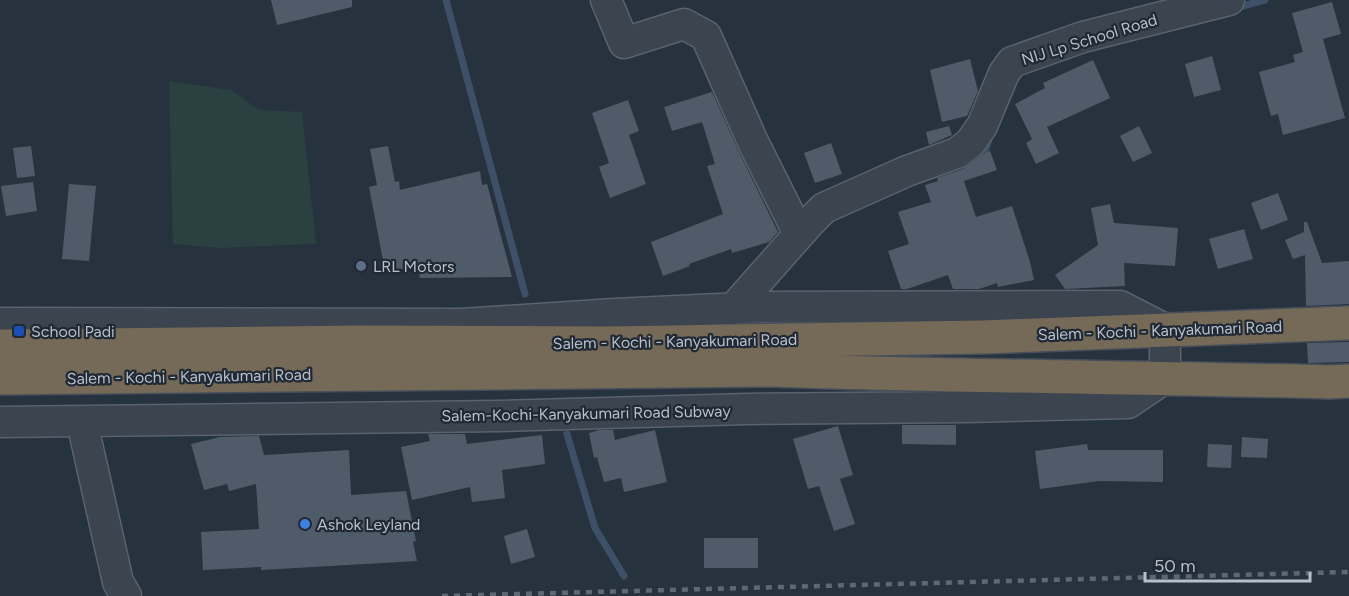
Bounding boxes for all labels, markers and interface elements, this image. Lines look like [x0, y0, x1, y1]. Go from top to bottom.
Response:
street label: NIJ Lp School Road [1019, 10, 1159, 69]
place label: LRL Motors [373, 257, 455, 276]
marker: LRL Motors [354, 259, 368, 273]
street label: Salem - Kochi - Kanyakumari Road [1037, 317, 1283, 344]
place label: School Padi [31, 322, 115, 341]
marker: School Padi [12, 324, 26, 338]
street label: Salem - Kochi - Kanyakumari Road [553, 330, 797, 353]
street label: Salem - Kochi - Kanyakumari Road [67, 365, 311, 388]
street label: Salem-Kochi-Kanyakumari Road Subway [441, 401, 731, 426]
place label: Ashok Leyland [317, 515, 420, 534]
marker: Ashok Leyland [298, 517, 312, 531]
scale bar [1145, 545, 1310, 583]
text: 50 m [1154, 555, 1196, 577]

